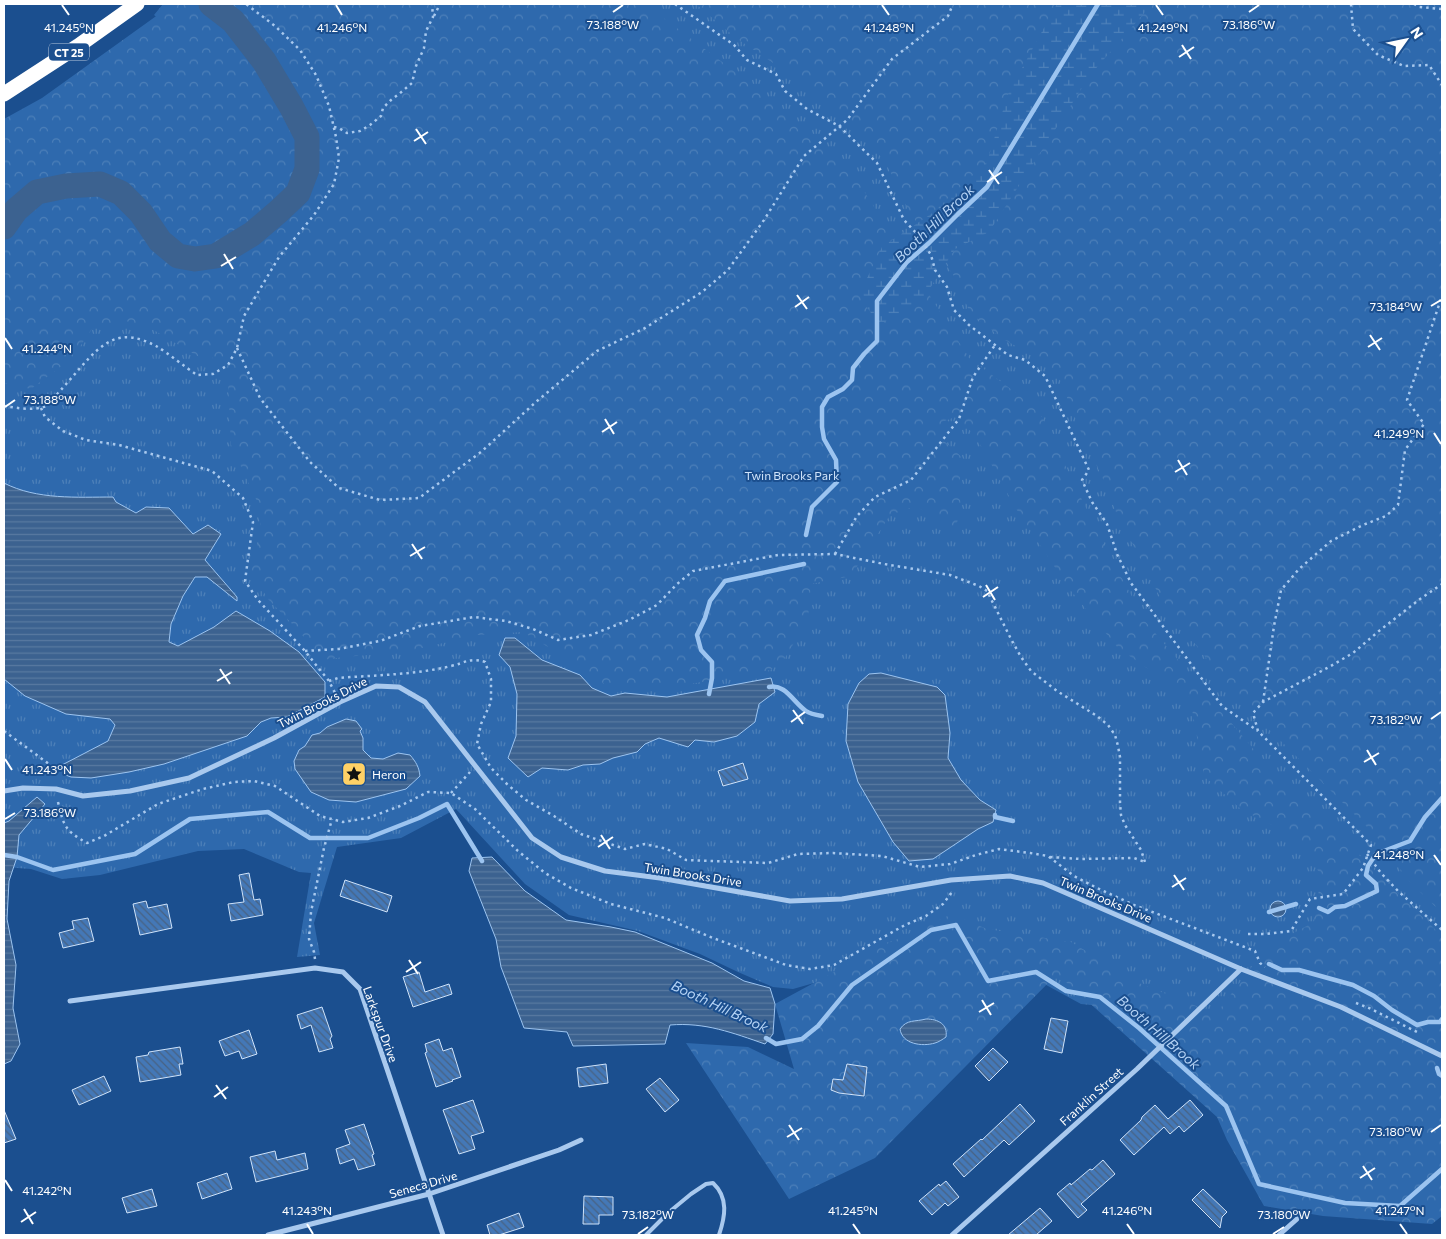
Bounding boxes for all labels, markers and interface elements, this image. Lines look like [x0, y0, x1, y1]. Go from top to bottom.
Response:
north arrow [1381, 15, 1431, 65]
text: 73.188°W [587, 17, 639, 31]
text: 73.186°W [1223, 17, 1275, 31]
text: 41.245°N [44, 20, 94, 34]
text: 41.246°N [317, 20, 367, 34]
text: 41.248°N [864, 20, 914, 34]
text: 41.249°N [1138, 20, 1188, 34]
text: N [1407, 24, 1427, 42]
road number: CT 25 [49, 44, 89, 61]
water label: Booth Hill Brook [890, 180, 978, 265]
text: 73.184°W [1370, 299, 1422, 313]
text: 41.244°N [22, 341, 72, 355]
text: 73.188°W [24, 392, 76, 406]
text: 41.249°N [1374, 426, 1424, 440]
park label: Twin Brooks Park [745, 468, 840, 482]
street label: Twin Brooks Drive [275, 673, 369, 731]
text: 73.182°W [1370, 712, 1422, 726]
place icon: Heron [341, 761, 367, 787]
text: 41.243°N [22, 762, 72, 776]
place label: Heron [372, 767, 406, 781]
text: 73.186°W [24, 805, 76, 819]
text: 41.248°N [1374, 847, 1424, 861]
street label: Twin Brooks Drive [643, 859, 743, 889]
street label: Twin Brooks Drive [1058, 873, 1154, 925]
water label: Booth Hill Brook [669, 976, 771, 1036]
street label: Larkspur Drive [361, 984, 401, 1064]
water label: Booth Hill Brook [1114, 991, 1204, 1073]
street label: Franklin Street [1056, 1064, 1126, 1128]
text: 73.180°W [1370, 1124, 1423, 1138]
street label: Seneca Drive [387, 1168, 459, 1200]
text: 41.242°N [22, 1183, 72, 1197]
text: 41.243°N [282, 1203, 332, 1217]
text: 41.245°N [828, 1203, 878, 1217]
text: 41.246°N [1102, 1203, 1152, 1217]
text: 41.247°N [1375, 1203, 1425, 1217]
text: 73.182°W [622, 1207, 674, 1221]
text: 73.180°W [1258, 1207, 1311, 1221]

